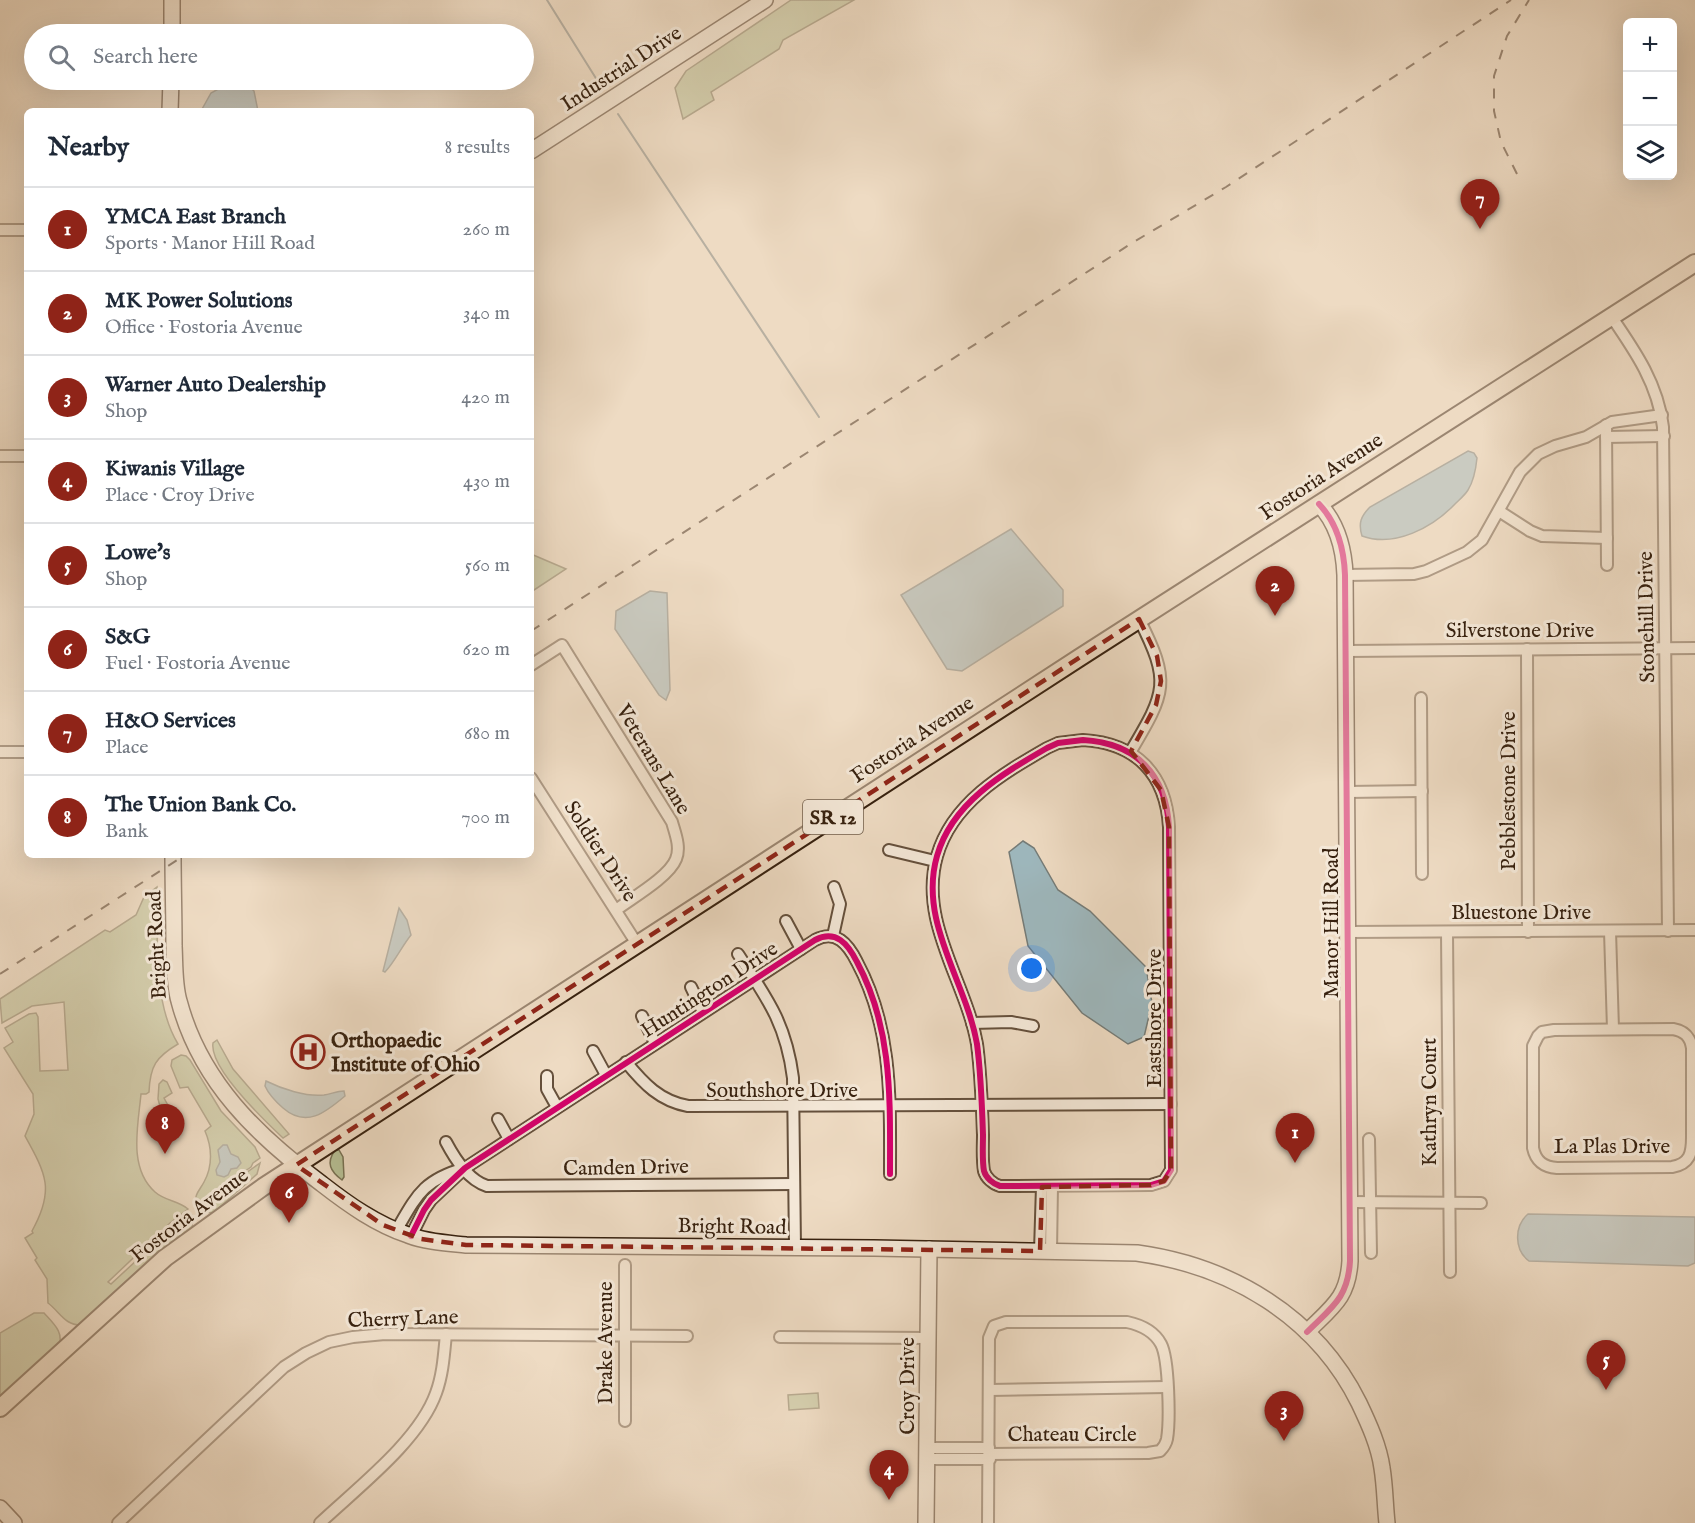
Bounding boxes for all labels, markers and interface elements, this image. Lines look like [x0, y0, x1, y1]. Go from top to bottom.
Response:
map controls [1623, 18, 1677, 180]
button: + [1623, 18, 1677, 72]
street label: Industrial Drive [556, 20, 688, 118]
search box [24, 24, 534, 90]
icon: search [45, 41, 78, 74]
text: Search here [93, 43, 198, 71]
button: − [1623, 72, 1677, 126]
button: layers [1623, 126, 1677, 180]
text: Nearby [48, 131, 129, 164]
text: 8 results [444, 135, 510, 160]
pin: 7 [1460, 180, 1500, 229]
text: YMCA East Branch [105, 203, 286, 231]
text: 1 [64, 217, 71, 242]
text: 260 m [463, 217, 510, 242]
text: Sports · Manor Hill Road [105, 231, 315, 256]
text: MK Power Solutions [105, 287, 293, 315]
text: 2 [63, 301, 72, 326]
text: 340 m [463, 301, 510, 326]
text: Office · Fostoria Avenue [105, 315, 303, 340]
text: Warner Auto Dealership [105, 371, 326, 399]
text: 3 [64, 385, 71, 410]
text: 420 m [461, 385, 510, 410]
text: Shop [105, 399, 147, 424]
street label: Fostoria Avenue [1255, 427, 1389, 527]
text: Kiwanis Village [105, 455, 245, 483]
text: 4 [63, 469, 72, 494]
text: 430 m [463, 469, 510, 494]
text: Place · Croy Drive [105, 483, 255, 508]
text: Lowe's [105, 539, 171, 567]
street label: Stonehill Drive [1633, 551, 1662, 683]
text: 5 [64, 553, 71, 578]
text: 560 m [465, 553, 510, 578]
pin: 2 [1256, 566, 1294, 616]
text: Shop [105, 567, 147, 592]
street label: Silverstone Drive [1446, 618, 1595, 645]
text: S&G [105, 623, 150, 651]
text: 6 [63, 637, 72, 662]
text: 620 m [463, 637, 510, 662]
text: Fuel · Fostoria Avenue [105, 651, 290, 676]
street label: Fostoria Avenue [846, 690, 980, 790]
street label: Veterans Lane [609, 699, 696, 820]
text: H&O Services [105, 707, 236, 735]
street label: Pebblestone Drive [1496, 711, 1523, 871]
text: 7 [63, 721, 72, 746]
text: 680 m [464, 721, 510, 746]
text: Place [105, 735, 148, 760]
text: The Union Bank Co. [105, 791, 296, 819]
street label: Soldier Drive [557, 796, 643, 908]
road number: SR 12 [803, 800, 863, 834]
text: 8 [64, 805, 71, 830]
text: 700 m [461, 805, 510, 830]
text: Bank [105, 819, 148, 844]
street label: Manor Hill Road [1319, 847, 1346, 998]
street label: Bright Road [141, 889, 174, 1000]
street label: Bluestone Drive [1451, 900, 1591, 927]
street label: Huntington Drive [636, 936, 784, 1045]
street label: Eastshore Drive [1142, 948, 1169, 1087]
your location [1017, 954, 1046, 983]
place label: Orthopaedic Institute of Ohio [331, 1028, 480, 1079]
hospital icon: Orthopaedic Institute of Ohio [290, 1034, 326, 1070]
street label: Kathryn Court [1417, 1038, 1444, 1166]
street label: Southshore Drive [706, 1078, 858, 1105]
pin: 8 [146, 1104, 184, 1154]
pin: 1 [1276, 1114, 1314, 1163]
street label: La Plas Drive [1554, 1134, 1671, 1161]
street label: Camden Drive [563, 1154, 689, 1183]
street label: Fostoria Avenue [125, 1163, 255, 1270]
pin: 6 [270, 1174, 308, 1223]
street label: Bright Road [677, 1213, 787, 1242]
street label: Drake Avenue [593, 1281, 620, 1405]
street label: Cherry Lane [347, 1304, 459, 1335]
street label: Croy Drive [895, 1337, 922, 1435]
pin: 5 [1586, 1340, 1626, 1390]
pin: 3 [1264, 1392, 1304, 1441]
street label: Chateau Circle [1007, 1422, 1137, 1449]
pin: 4 [870, 1450, 908, 1500]

